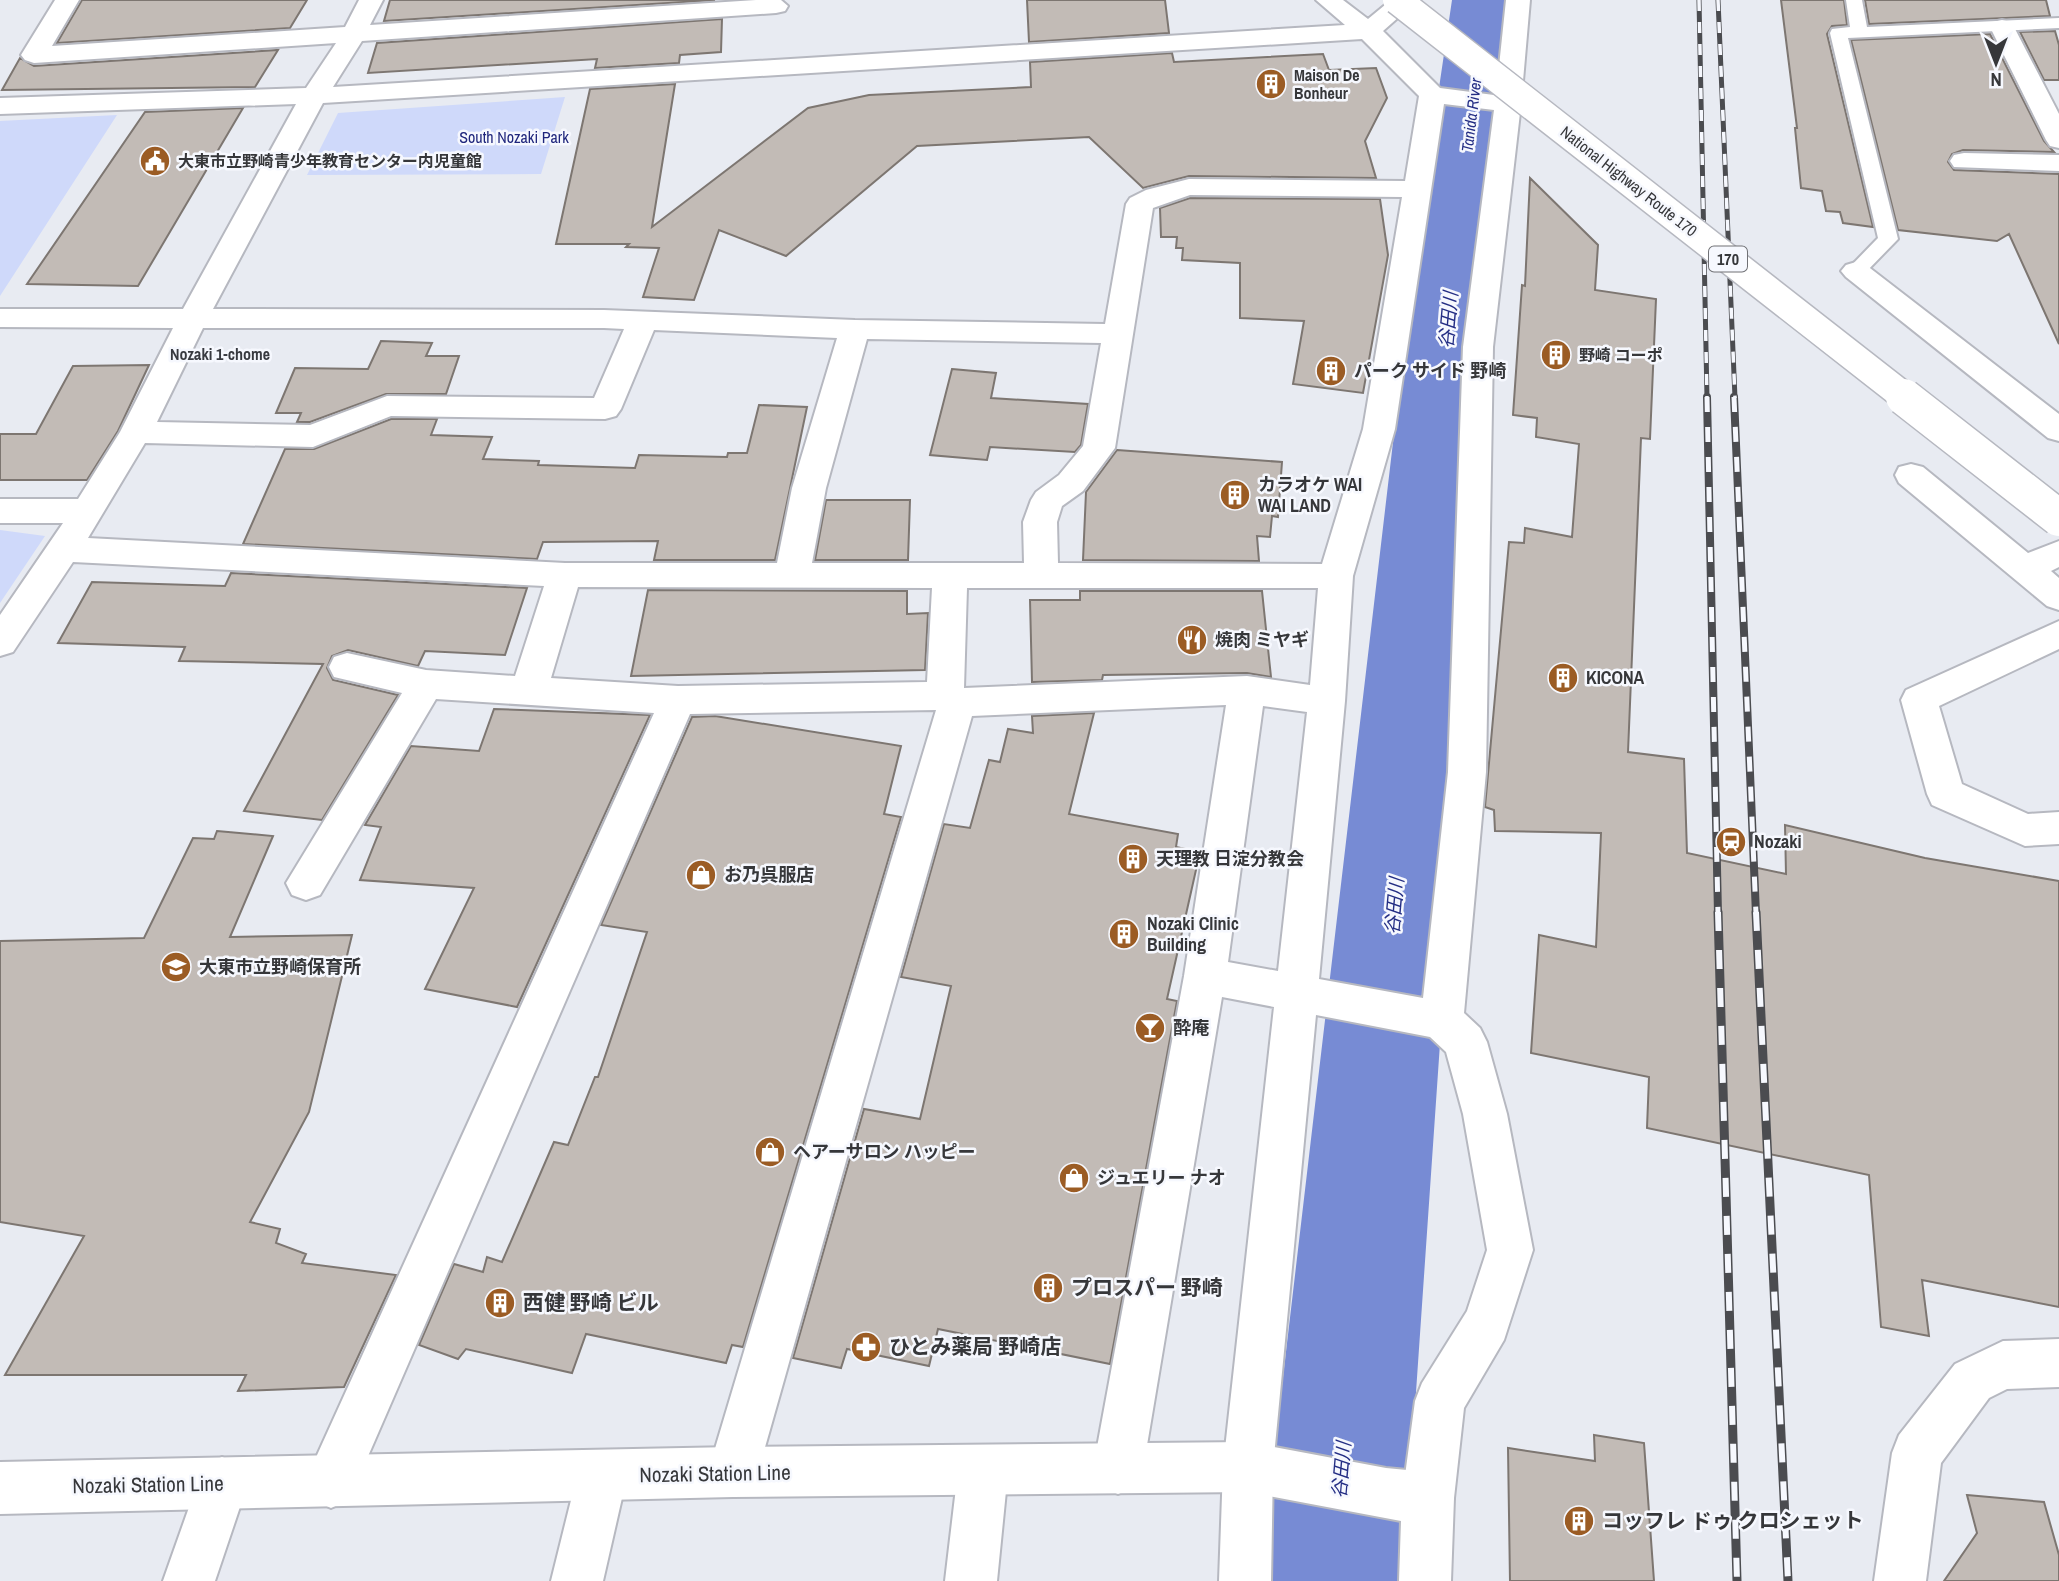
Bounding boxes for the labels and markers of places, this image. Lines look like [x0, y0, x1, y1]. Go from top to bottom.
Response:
place label: Maison De Bonheur [1294, 64, 1360, 104]
building icon: Maison De Bonheur [1254, 67, 1288, 101]
public building icon: 大東市立野崎青少年教育センター内児童館 [138, 144, 172, 178]
place label: 大東市立野崎青少年教育センター内児童館 [178, 150, 482, 172]
building icon: 野崎 コーポ [1539, 338, 1573, 372]
place label: 野崎 コーポ [1579, 344, 1663, 366]
building icon: パーク サイド 野崎 [1314, 354, 1348, 388]
place label: パーク サイド 野崎 [1354, 358, 1506, 383]
place label: カラオケ WAI WAI LAND [1258, 472, 1362, 518]
building icon: カラオケ WAI WAI LAND [1218, 478, 1252, 512]
restaurant icon: 焼肉 ミヤギ [1175, 623, 1209, 657]
place label: 焼肉 ミヤギ [1215, 627, 1309, 652]
building icon: KICONA [1546, 661, 1580, 695]
place label: KICONA [1586, 665, 1645, 690]
station icon: Nozaki [1714, 825, 1748, 859]
place label: Nozaki [1754, 829, 1802, 854]
building icon: 天理教 日淀分教会 [1116, 842, 1150, 876]
place label: 天理教 日淀分教会 [1156, 846, 1304, 871]
shop icon: お乃呉服店 [684, 858, 718, 892]
place label: お乃呉服店 [724, 862, 814, 887]
place label: Nozaki Clinic Building [1147, 911, 1239, 957]
building icon: Nozaki Clinic Building [1107, 917, 1141, 951]
school or university icon: 大東市立野崎保育所 [159, 950, 193, 984]
place label: 大東市立野崎保育所 [199, 954, 361, 979]
bar icon: 酔庵 [1133, 1011, 1167, 1045]
place label: 酔庵 [1173, 1015, 1209, 1040]
shop icon: ヘアーサロン ハッピー [753, 1135, 787, 1169]
place label: ヘアーサロン ハッピー [793, 1139, 976, 1164]
shop icon: ジュエリー ナオ [1057, 1161, 1091, 1195]
place label: ジュエリー ナオ [1097, 1165, 1226, 1190]
building icon: プロスパー 野崎 [1031, 1271, 1065, 1305]
place label: プロスパー 野崎 [1071, 1273, 1223, 1302]
building icon: 西健 野崎 ビル [483, 1286, 517, 1320]
place label: 西健 野崎 ビル [523, 1288, 659, 1317]
pharmacy icon: ひとみ薬局 野崎店 [849, 1330, 883, 1364]
place label: ひとみ薬局 野崎店 [889, 1332, 1061, 1361]
building icon: コッフレ ドゥ クロシェット [1562, 1504, 1596, 1538]
place label: コッフレ ドゥ クロシェット [1602, 1506, 1864, 1535]

